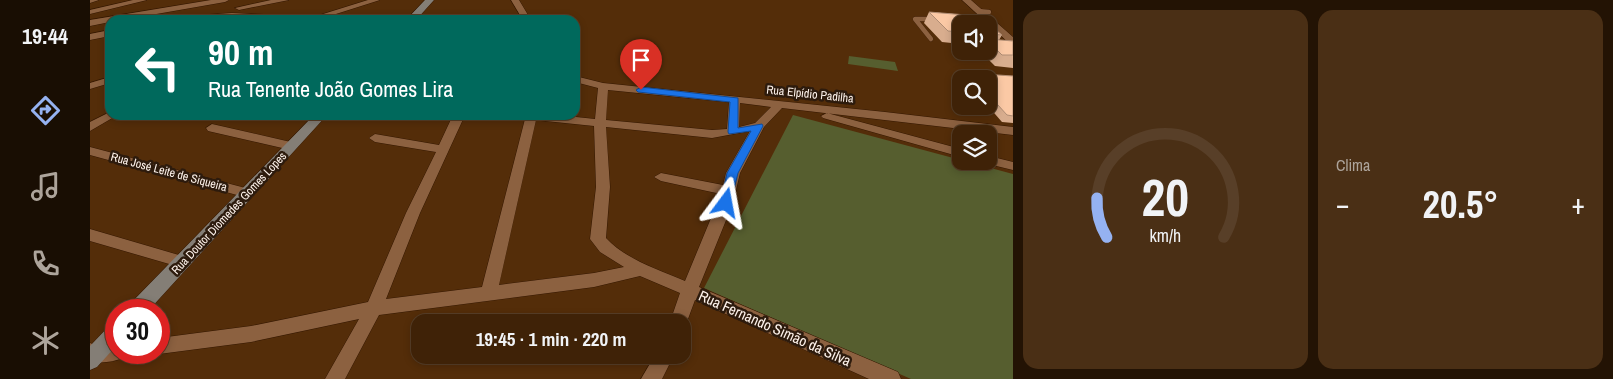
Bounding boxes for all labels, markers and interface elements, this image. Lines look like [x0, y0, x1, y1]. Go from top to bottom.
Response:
map controls [952, 15, 997, 170]
button: sound [952, 15, 997, 60]
text: 19:44 [22, 21, 68, 51]
text: 90 m [208, 29, 273, 76]
icon: left [125, 35, 190, 100]
pin [620, 39, 662, 90]
icon: arrive [627, 46, 655, 74]
button: search [952, 70, 997, 115]
text: Rua Tenente João Gomes Lira [208, 74, 453, 104]
street label: Rua Elpídio Padilha [766, 81, 855, 107]
icon: directions [28, 93, 63, 128]
button: layers [952, 125, 997, 170]
street label: Rua Doutor Diomedes Gomes Lopes [168, 148, 290, 278]
street label: Rua José Leite de Siqueira [109, 149, 229, 195]
text: Clima [1336, 154, 1370, 176]
text: 20 [1142, 162, 1189, 232]
icon: music [28, 169, 63, 204]
position arrow [699, 176, 751, 228]
text: 20.5° [1423, 179, 1498, 230]
text: − [1336, 185, 1349, 223]
text: + [1572, 185, 1585, 223]
text: km/h [1150, 224, 1181, 248]
icon: phone [28, 246, 63, 281]
street label: Rua Fernando Simão da Silva [695, 285, 855, 371]
speed limit sign: 30 [105, 299, 170, 364]
icon: climate [28, 323, 63, 358]
text: 19:45 · 1 min · 220 m [476, 326, 626, 352]

